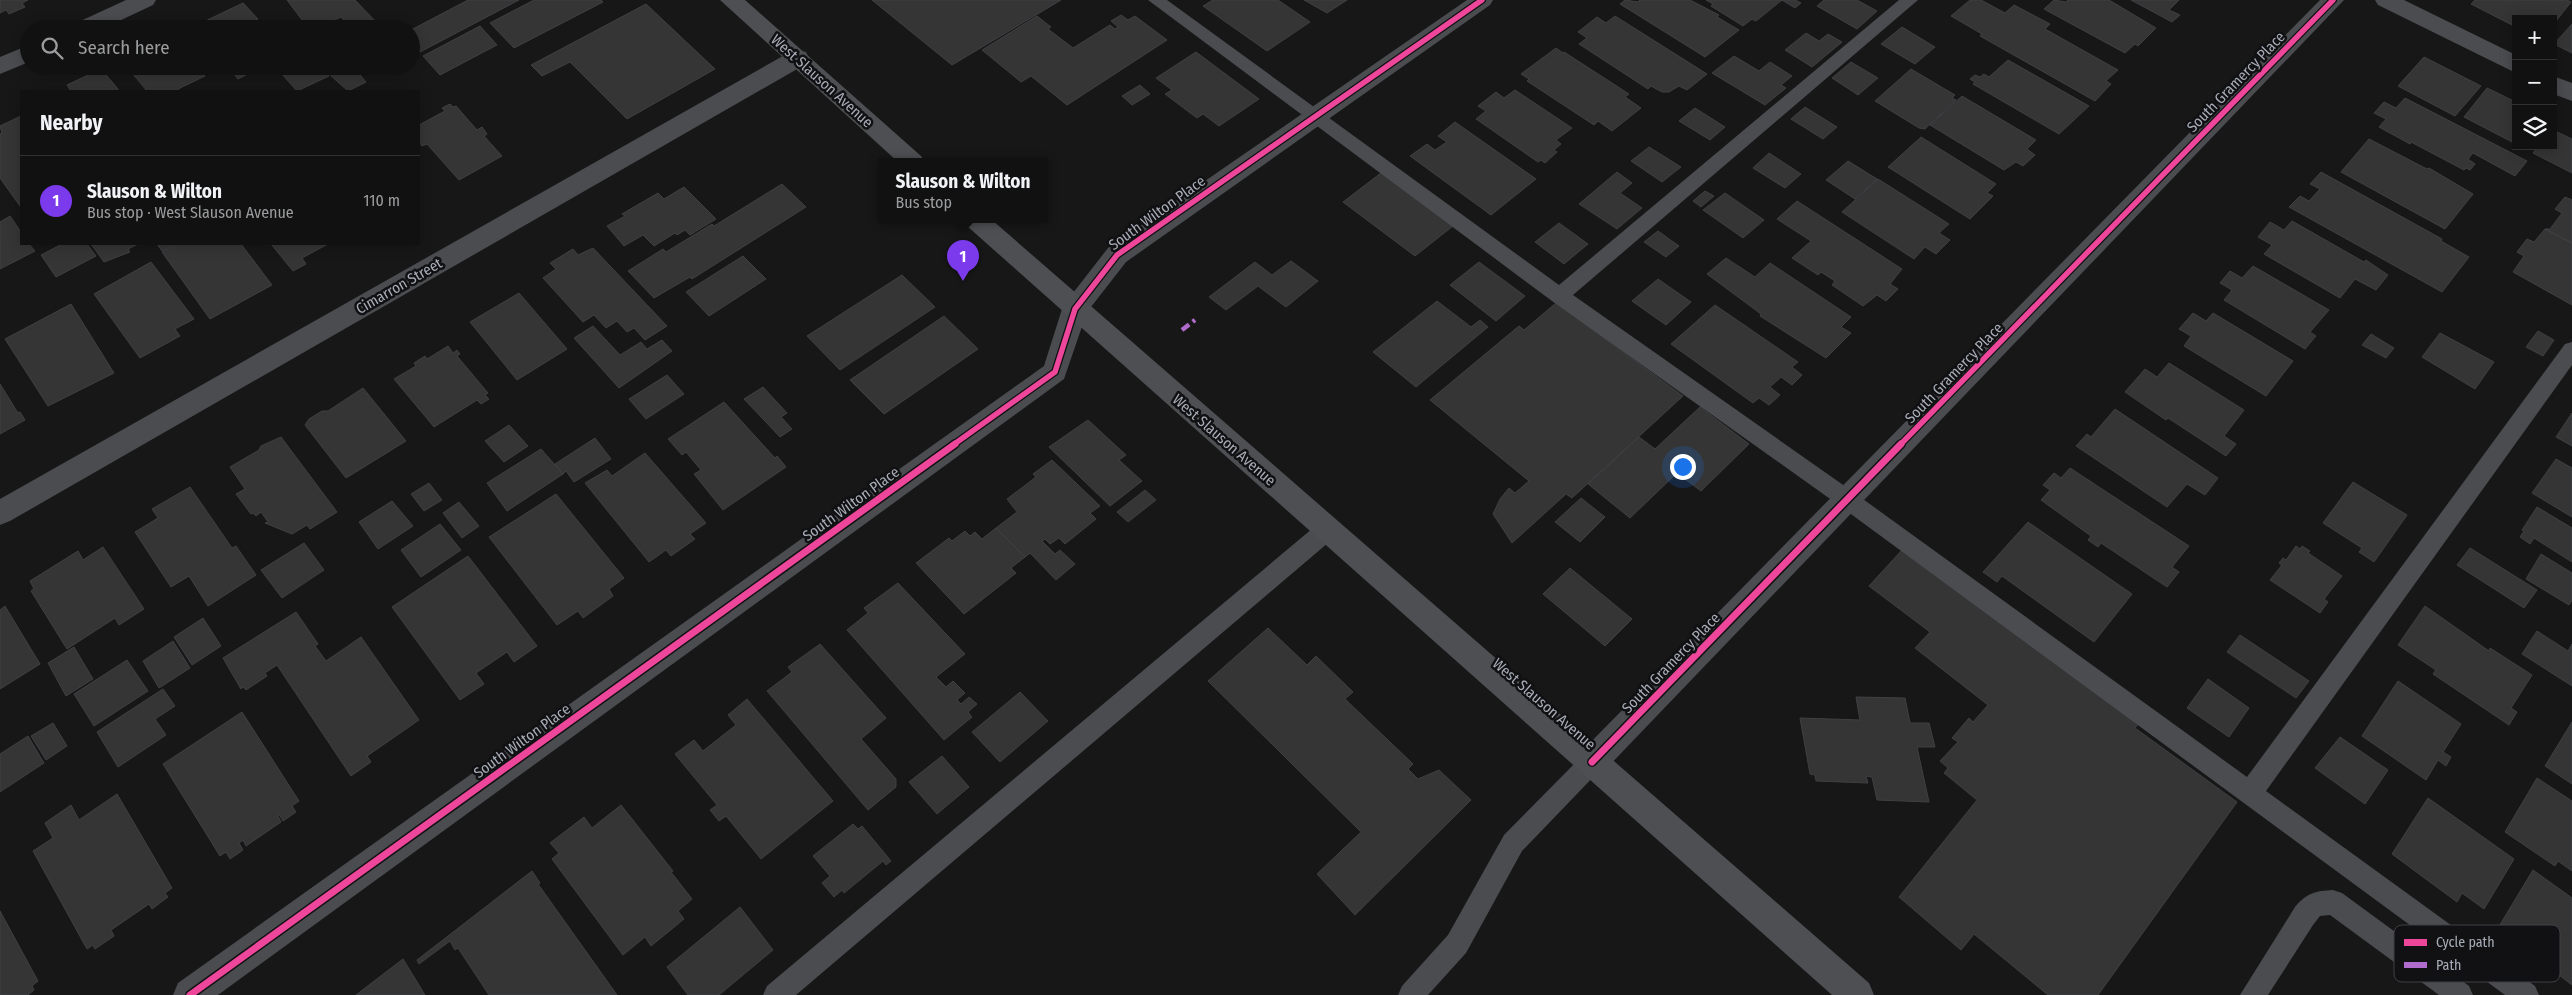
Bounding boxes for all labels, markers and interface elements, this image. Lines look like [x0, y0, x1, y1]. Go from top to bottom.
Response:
map controls [2512, 15, 2557, 150]
button: + [2512, 15, 2557, 60]
search box [20, 20, 420, 75]
street label: South Gramercy Place [2183, 28, 2289, 136]
street label: West Slauson Avenue [767, 31, 877, 131]
icon: search [38, 34, 66, 62]
text: Search here [78, 36, 170, 59]
button: − [2512, 60, 2557, 105]
button: layers [2512, 105, 2557, 150]
text: Nearby [40, 110, 102, 136]
popup [878, 158, 1048, 223]
text: Slauson & Wilton [896, 170, 1030, 193]
street label: South Wilton Place [1105, 172, 1209, 254]
text: Slauson & Wilton [87, 180, 222, 203]
text: 1 [53, 191, 59, 210]
text: 110 m [363, 191, 400, 210]
text: Bus stop [896, 193, 952, 212]
text: Bus stop · West Slauson Avenue [87, 203, 294, 222]
pin: 1 [947, 240, 979, 281]
street label: Cimarron Street [353, 254, 445, 318]
street label: South Gramercy Place [1901, 319, 2007, 427]
street label: West Slauson Avenue [1169, 390, 1279, 490]
your location [1670, 454, 1696, 480]
street label: South Wilton Place [799, 463, 903, 545]
street label: South Gramercy Place [1618, 609, 1724, 717]
street label: West Slauson Avenue [1489, 654, 1599, 754]
street label: South Wilton Place [470, 700, 574, 782]
legend [2394, 925, 2560, 982]
text: Cycle path [2436, 934, 2495, 951]
text: Path [2436, 957, 2461, 974]

